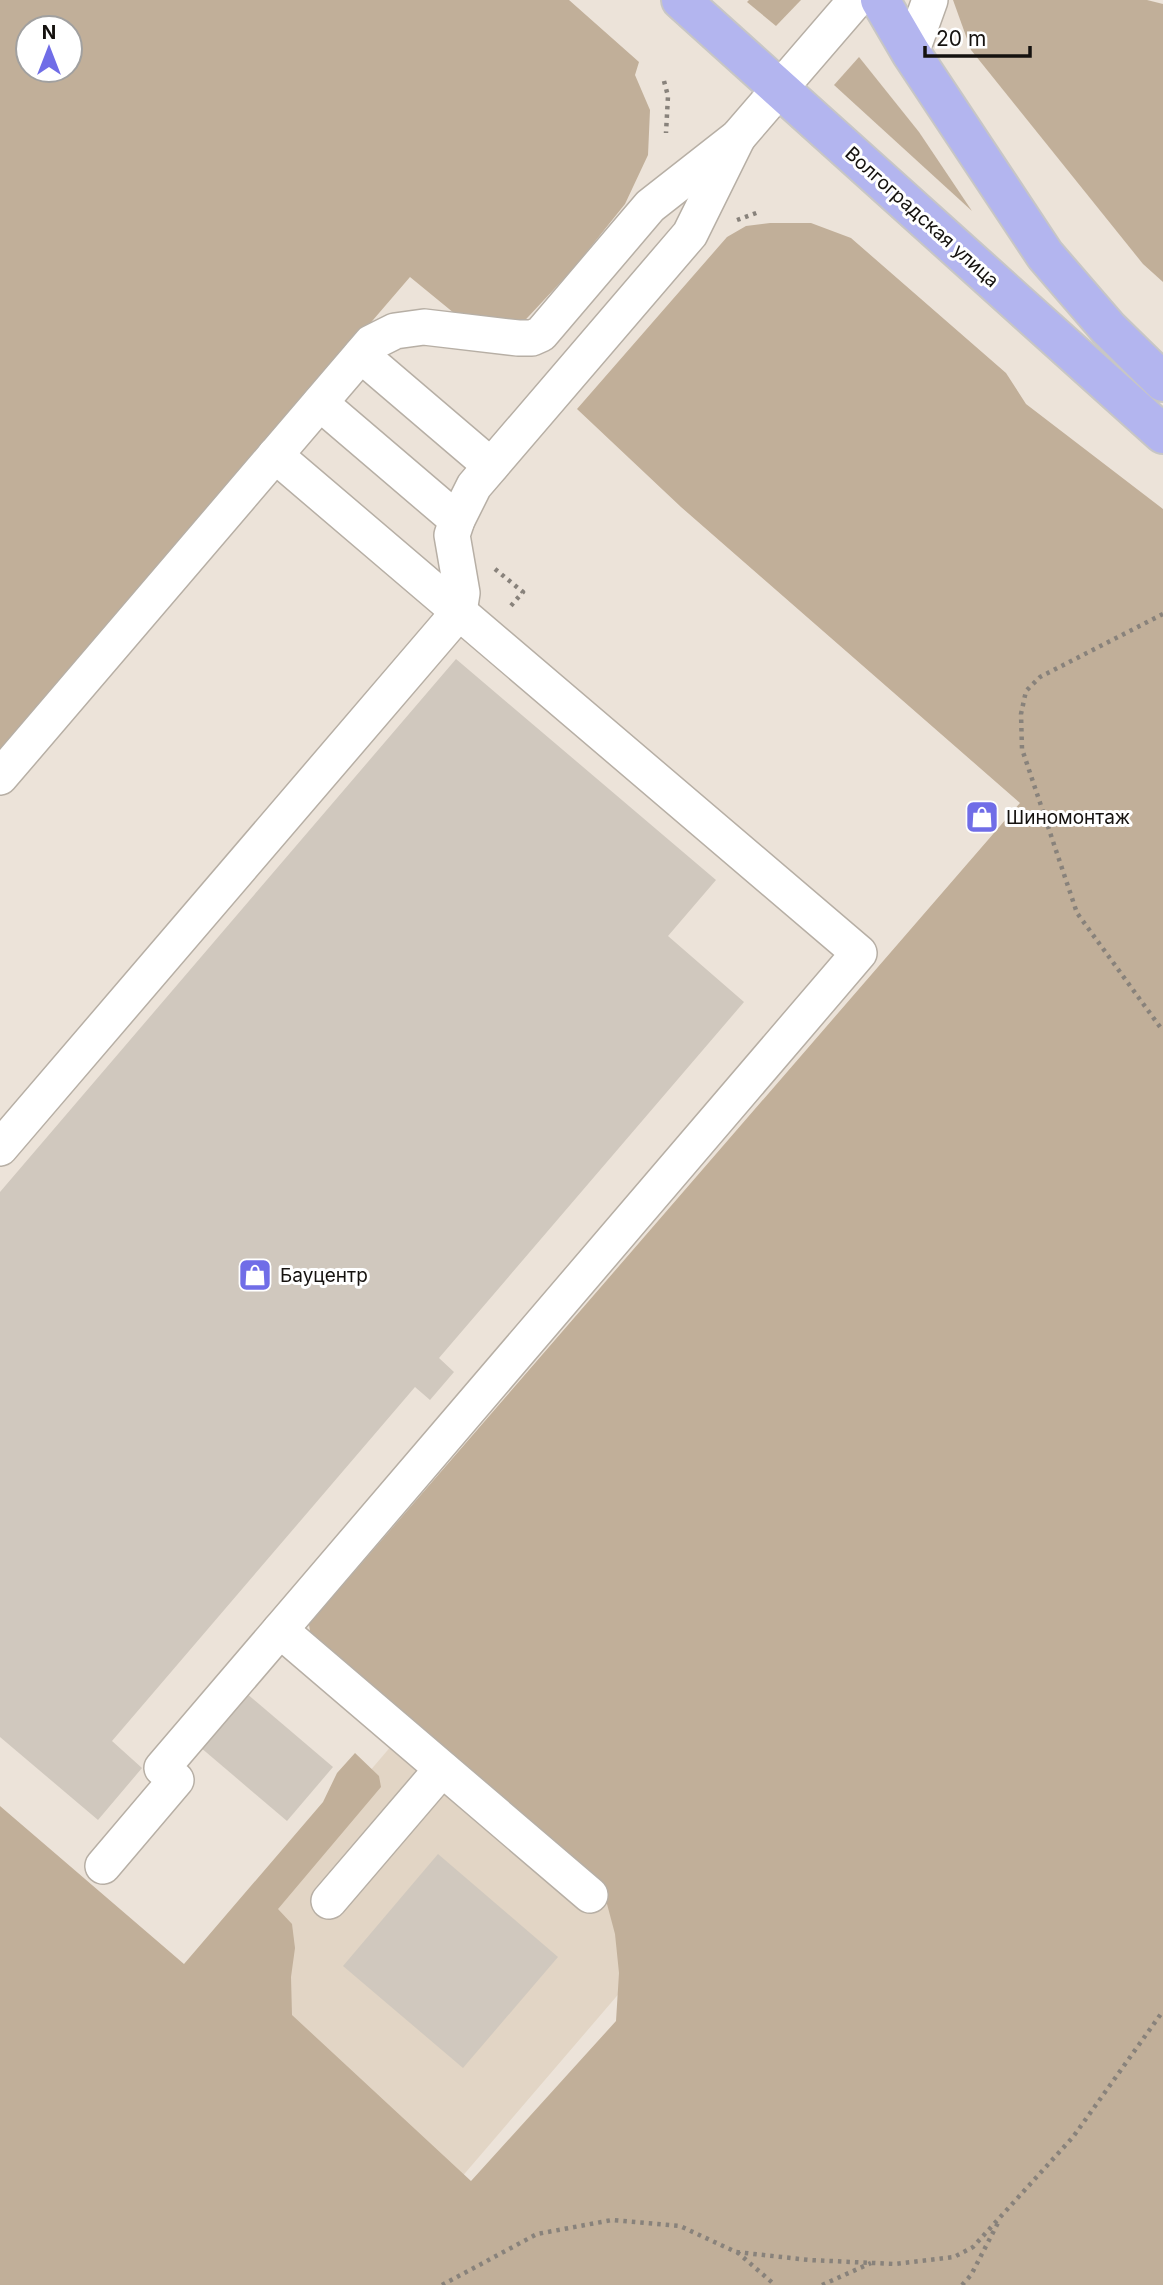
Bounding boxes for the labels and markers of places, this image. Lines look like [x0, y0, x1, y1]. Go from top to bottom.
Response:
shop icon: Шиномонтаж [963, 798, 1001, 836]
place label: Шиномонтаж [1006, 806, 1130, 829]
shop icon: Бауцентр [236, 1256, 274, 1294]
place label: Бауцентр [280, 1264, 368, 1287]

